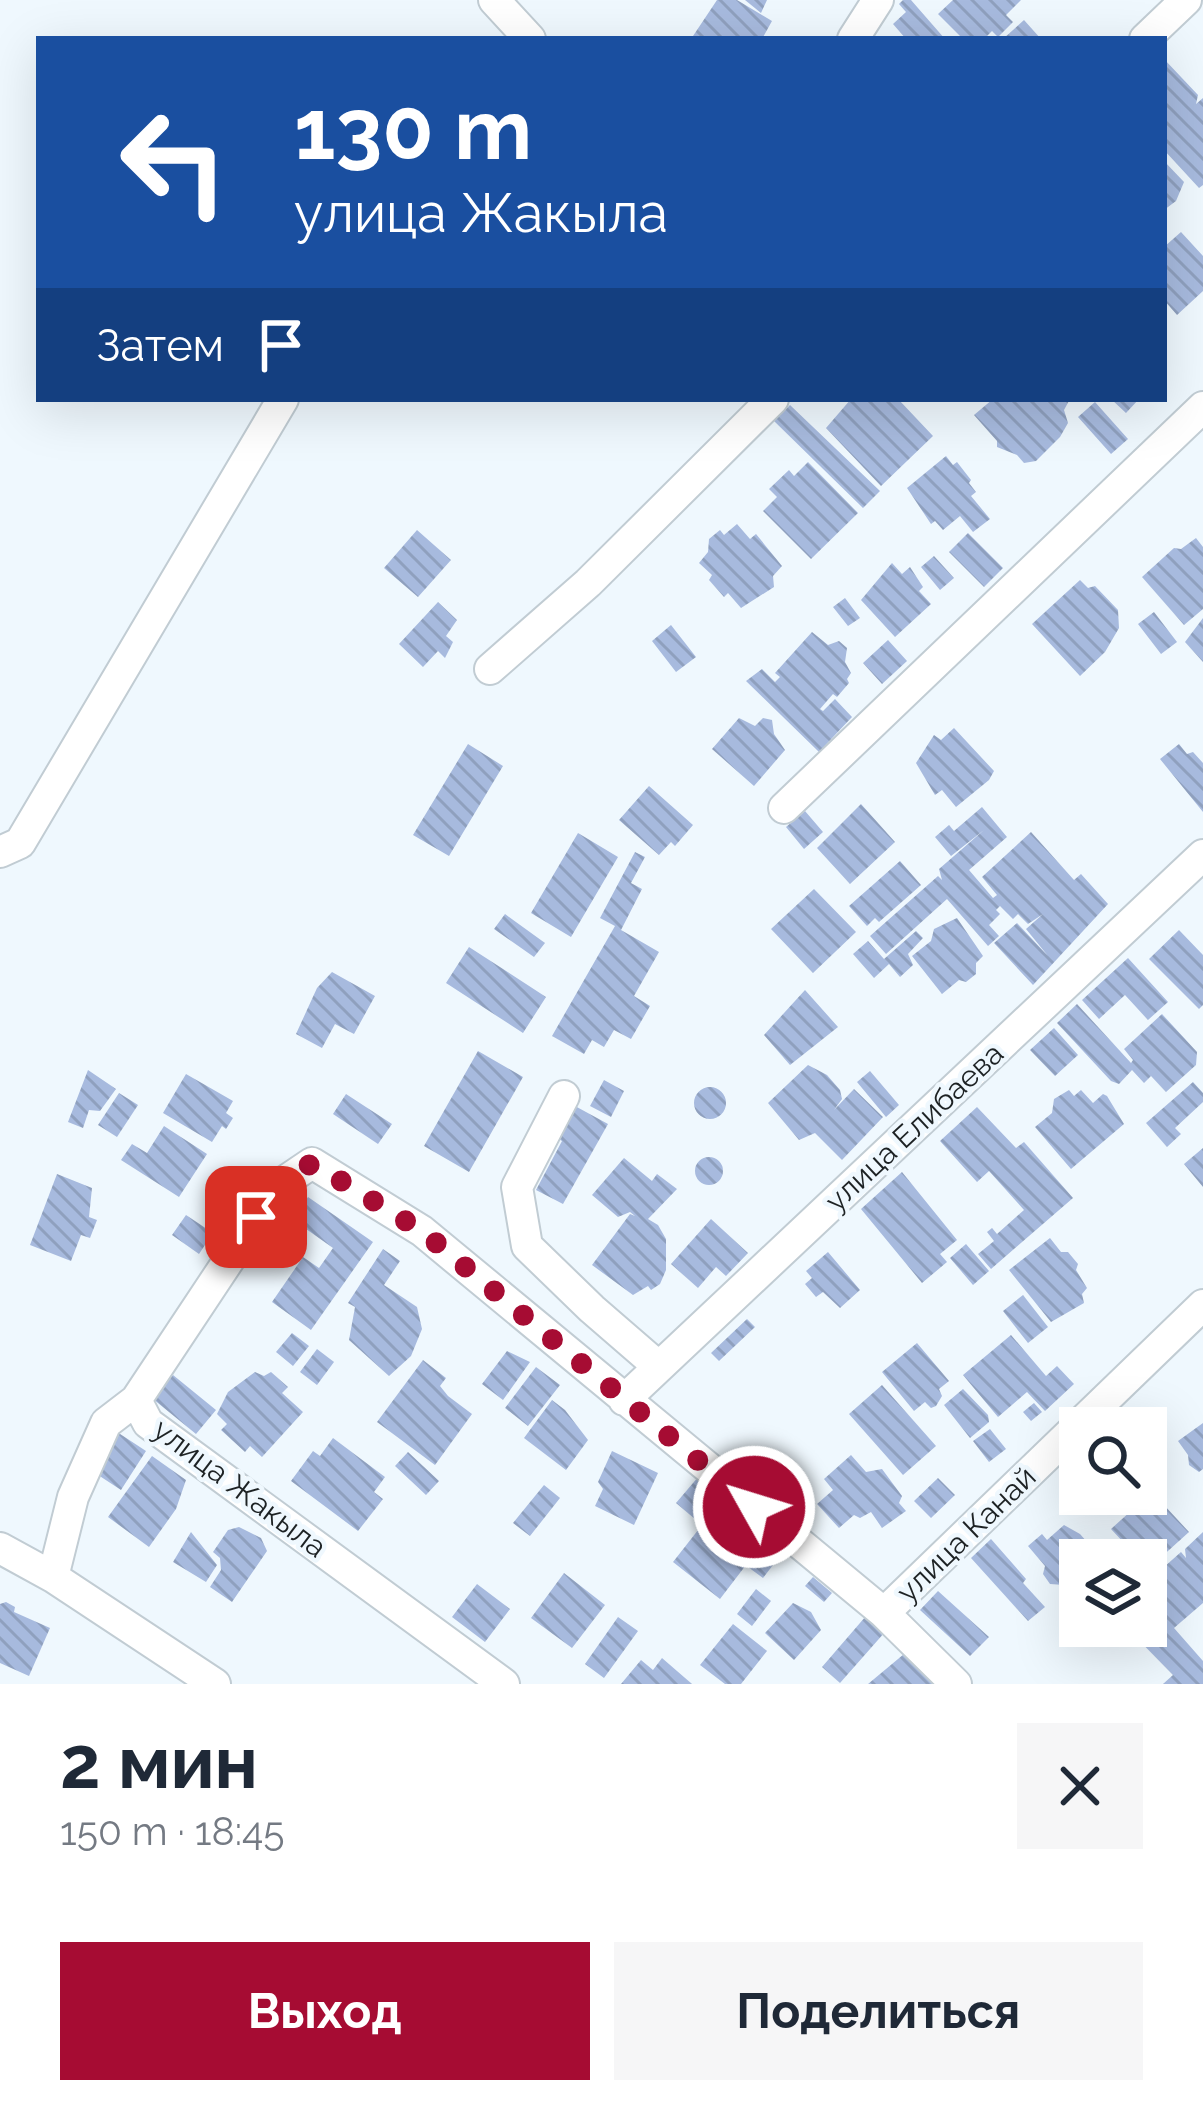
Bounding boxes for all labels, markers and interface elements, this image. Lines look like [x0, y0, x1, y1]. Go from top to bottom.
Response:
text: 130 m [294, 80, 532, 179]
icon: left [96, 84, 252, 240]
text: улица Жакыла [294, 181, 668, 245]
icon: arrive [248, 312, 314, 378]
text: Затем [96, 319, 224, 372]
street label: улица Елибаева [818, 1036, 1010, 1218]
pin [205, 1166, 307, 1268]
icon: arrive [223, 1184, 289, 1250]
map controls [1059, 1407, 1167, 1647]
button: search [1059, 1407, 1167, 1515]
street label: улица Жакыла [146, 1412, 334, 1564]
position arrow [691, 1444, 817, 1570]
street label: улица Канай [889, 1459, 1043, 1609]
button: layers [1059, 1539, 1167, 1647]
text: 2 мин [60, 1720, 258, 1805]
button: close [1017, 1723, 1143, 1849]
text: 150 m · 18:45 [60, 1808, 285, 1854]
button: Выход [60, 1942, 590, 2080]
button: Поделиться [614, 1942, 1143, 2080]

